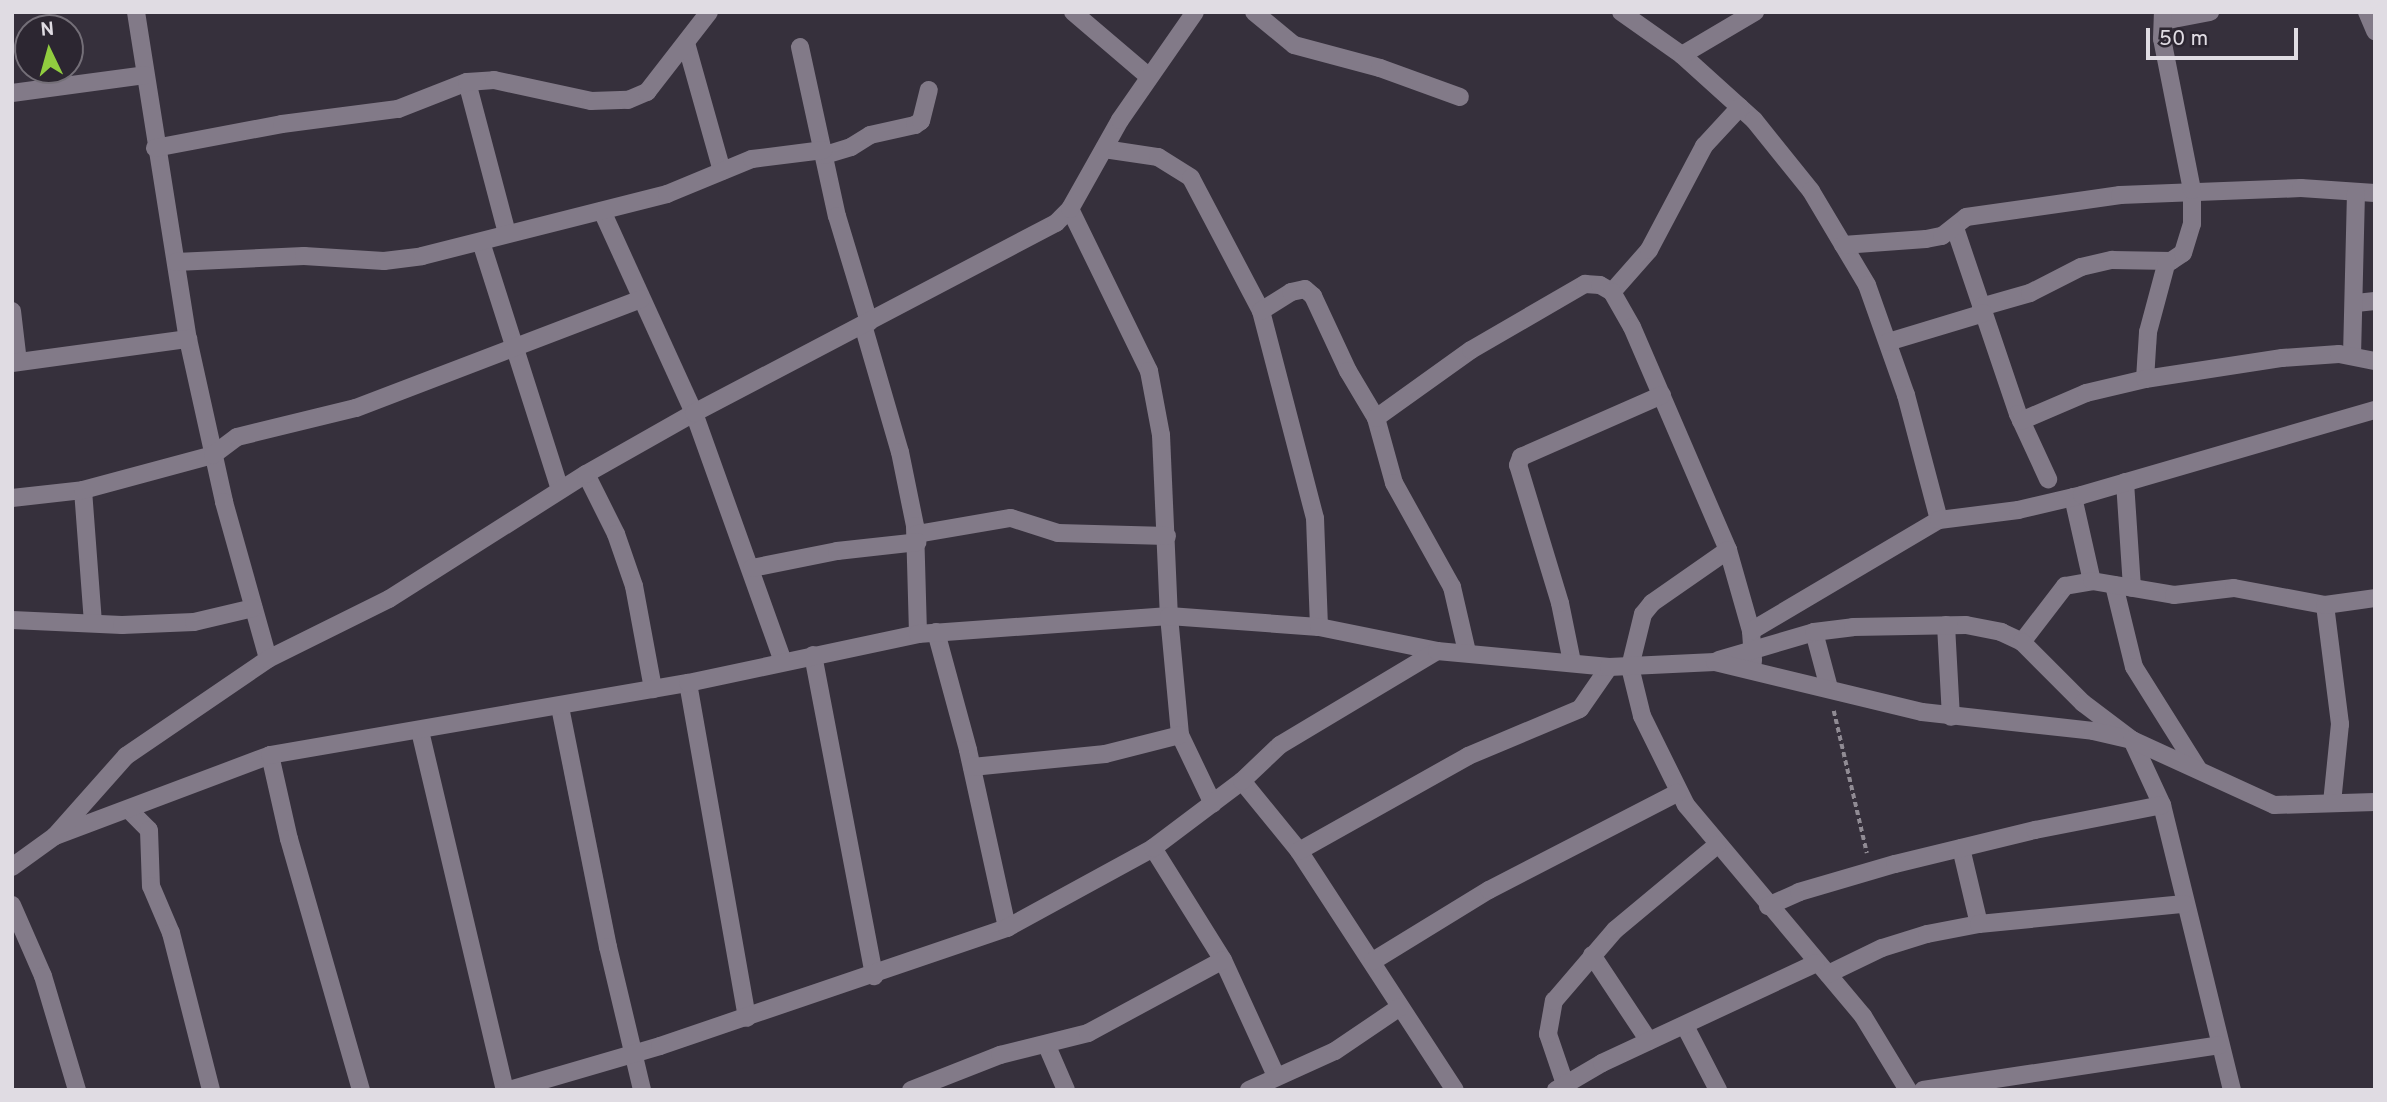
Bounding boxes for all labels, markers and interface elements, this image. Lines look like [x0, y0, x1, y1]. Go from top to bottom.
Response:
north arrow [14, 14, 84, 84]
scale bar [2149, 14, 2301, 58]
text: N [39, 18, 55, 43]
text: 50 m [2159, 26, 2208, 53]

